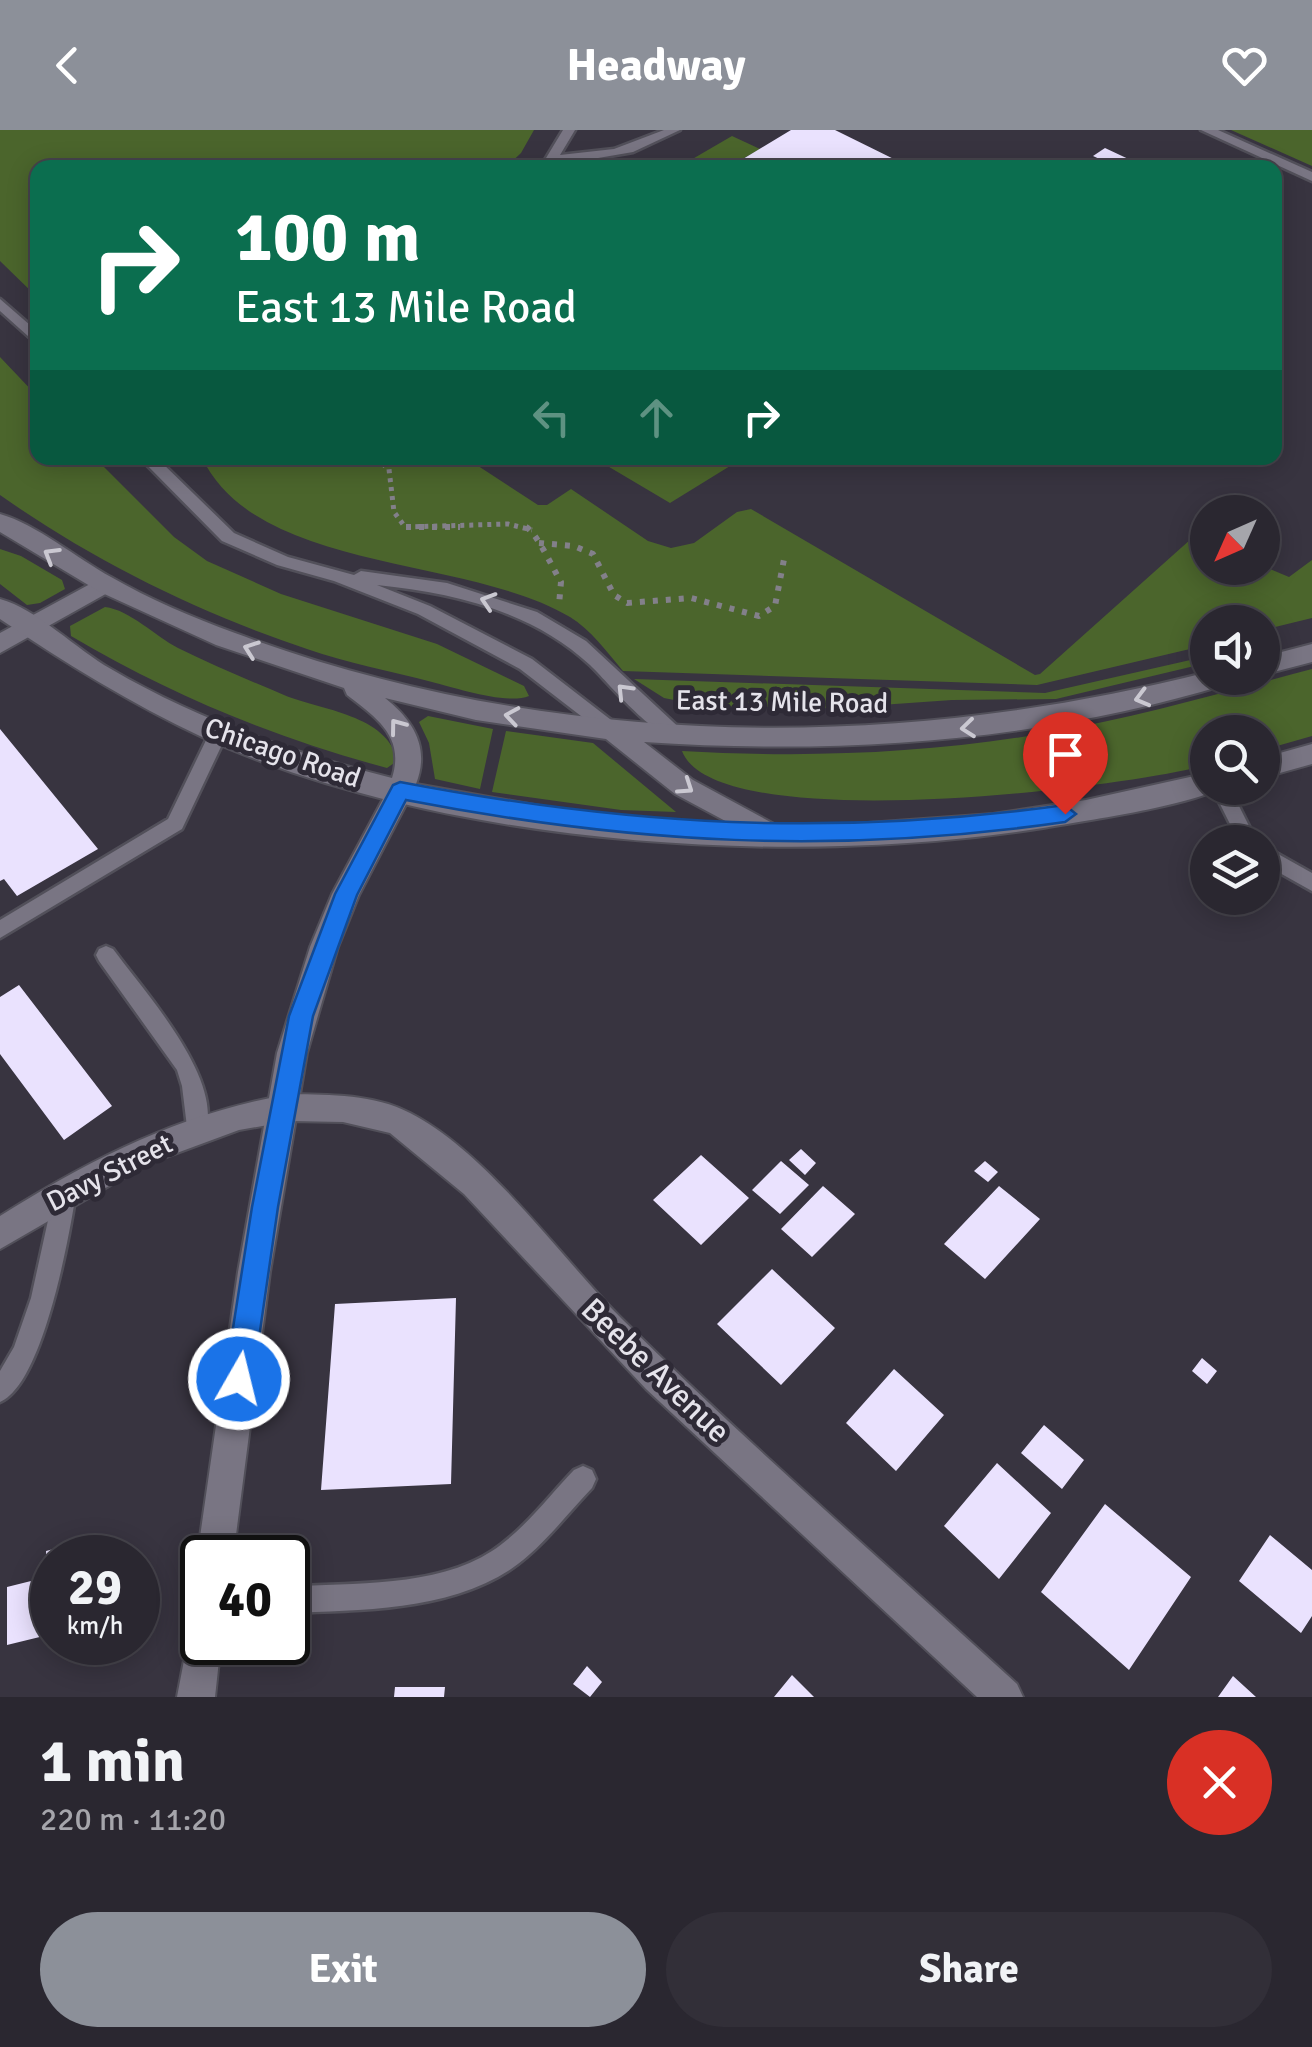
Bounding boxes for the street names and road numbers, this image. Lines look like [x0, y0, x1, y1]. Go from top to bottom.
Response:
street label: East 13 Mile Road [675, 683, 889, 721]
street label: Chicago Road [200, 710, 365, 795]
street label: Davy Street [41, 1127, 178, 1219]
street label: Beebe Avenue [573, 1290, 738, 1451]

